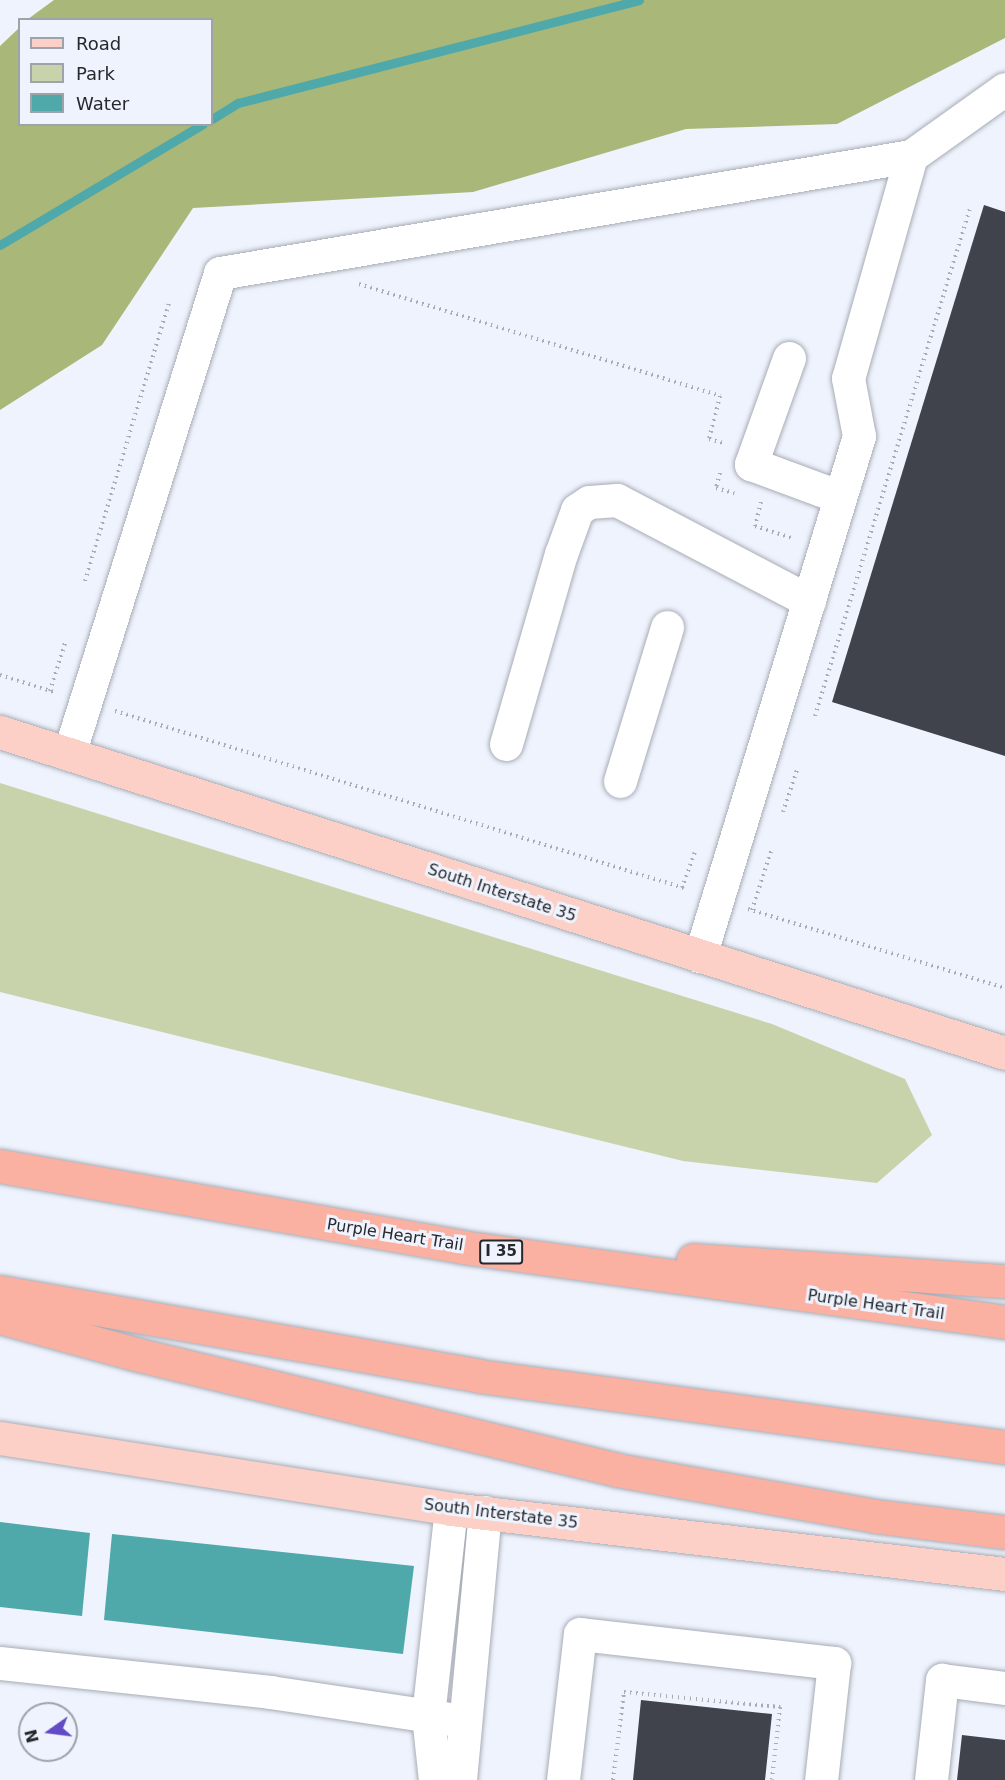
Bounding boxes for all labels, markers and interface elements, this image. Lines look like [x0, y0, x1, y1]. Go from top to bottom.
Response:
legend [18, 18, 213, 126]
text: Road [76, 33, 121, 54]
text: Park [76, 63, 115, 84]
text: Water [76, 93, 129, 114]
street label: South Interstate 35 [425, 860, 579, 926]
street label: Purple Heart Trail [325, 1215, 465, 1255]
road number: I 35 [478, 1240, 524, 1264]
street label: Purple Heart Trail [806, 1286, 946, 1324]
street label: South Interstate 35 [423, 1495, 579, 1533]
north arrow [18, 1702, 78, 1762]
text: N [21, 1727, 43, 1745]

